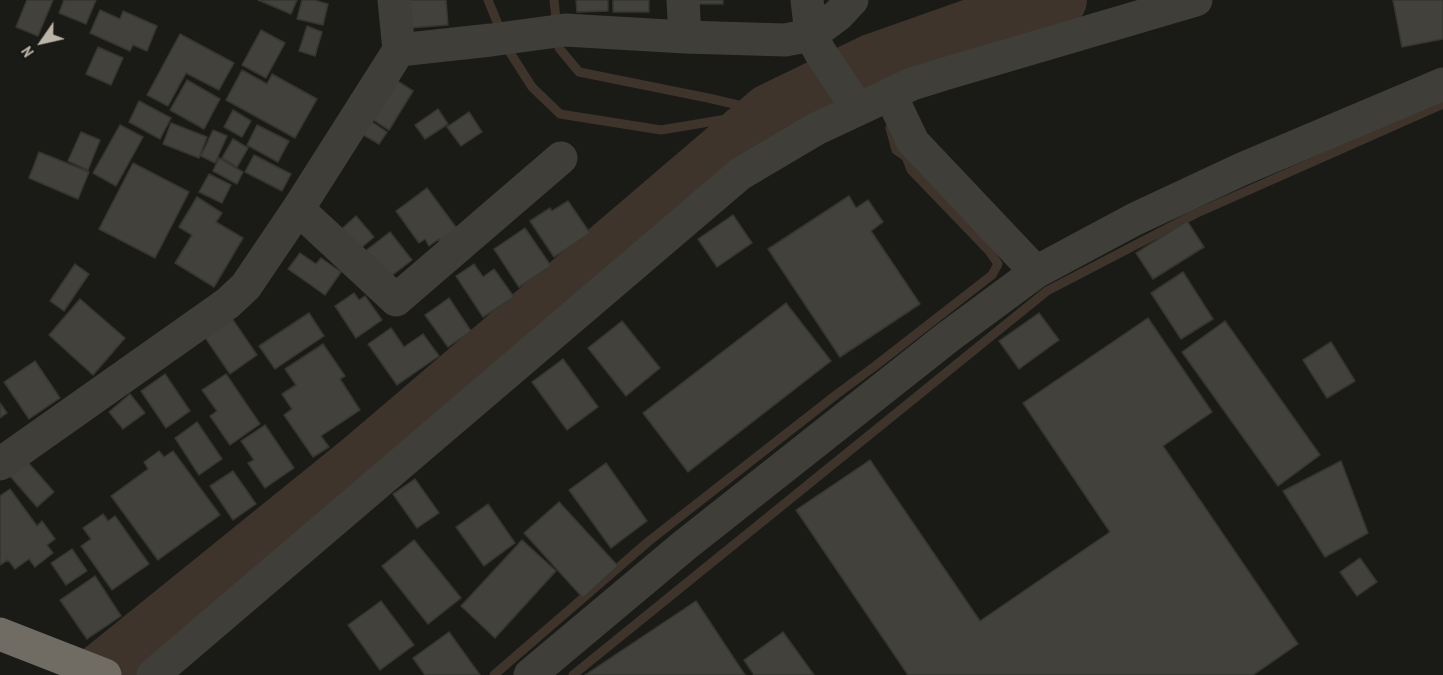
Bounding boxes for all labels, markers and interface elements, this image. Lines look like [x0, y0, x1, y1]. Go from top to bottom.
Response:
north arrow [12, 12, 72, 72]
text: N [16, 43, 38, 61]

